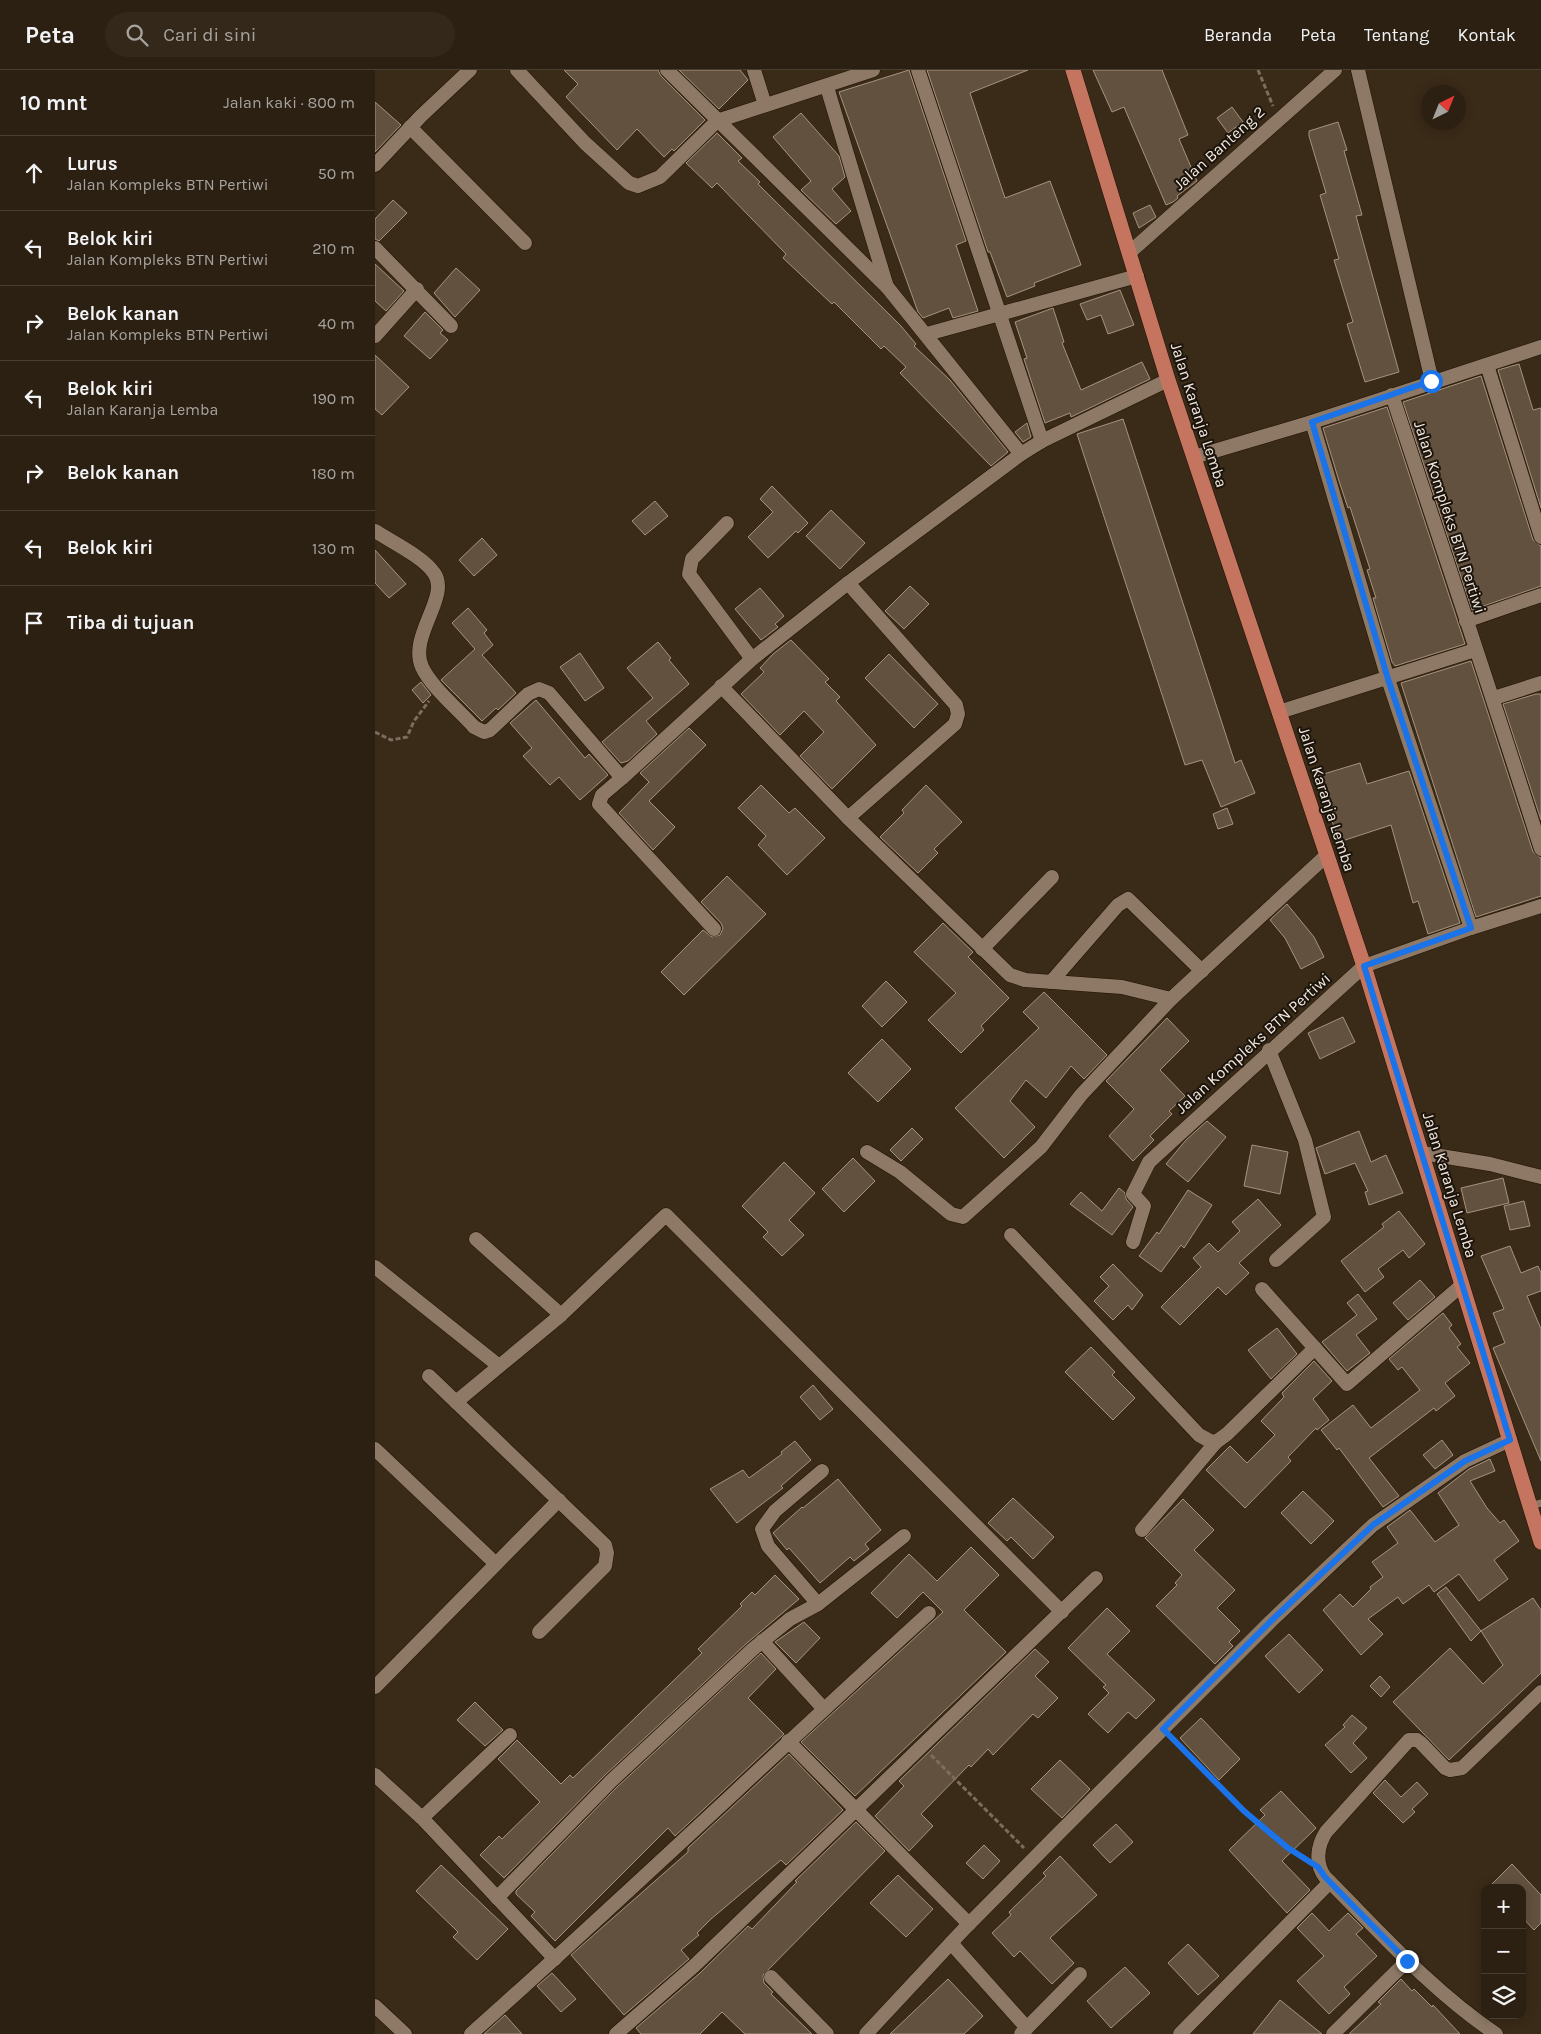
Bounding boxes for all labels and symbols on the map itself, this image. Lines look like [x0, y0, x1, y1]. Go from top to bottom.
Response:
north arrow [1421, 85, 1466, 130]
street label: Jalan Banteng 2 [1169, 102, 1269, 194]
street label: Jalan Karanja Lemba [1167, 340, 1231, 490]
route start [1420, 370, 1443, 393]
street label: Jalan Kompleks BTN Pertiwi [1410, 418, 1490, 616]
street label: Jalan Karanja Lemba [1295, 724, 1359, 874]
street label: Jalan Kompleks BTN Pertiwi [1172, 969, 1334, 1117]
street label: Jalan Karanja Lemba [1419, 1110, 1481, 1260]
route end [1396, 1950, 1419, 1973]

